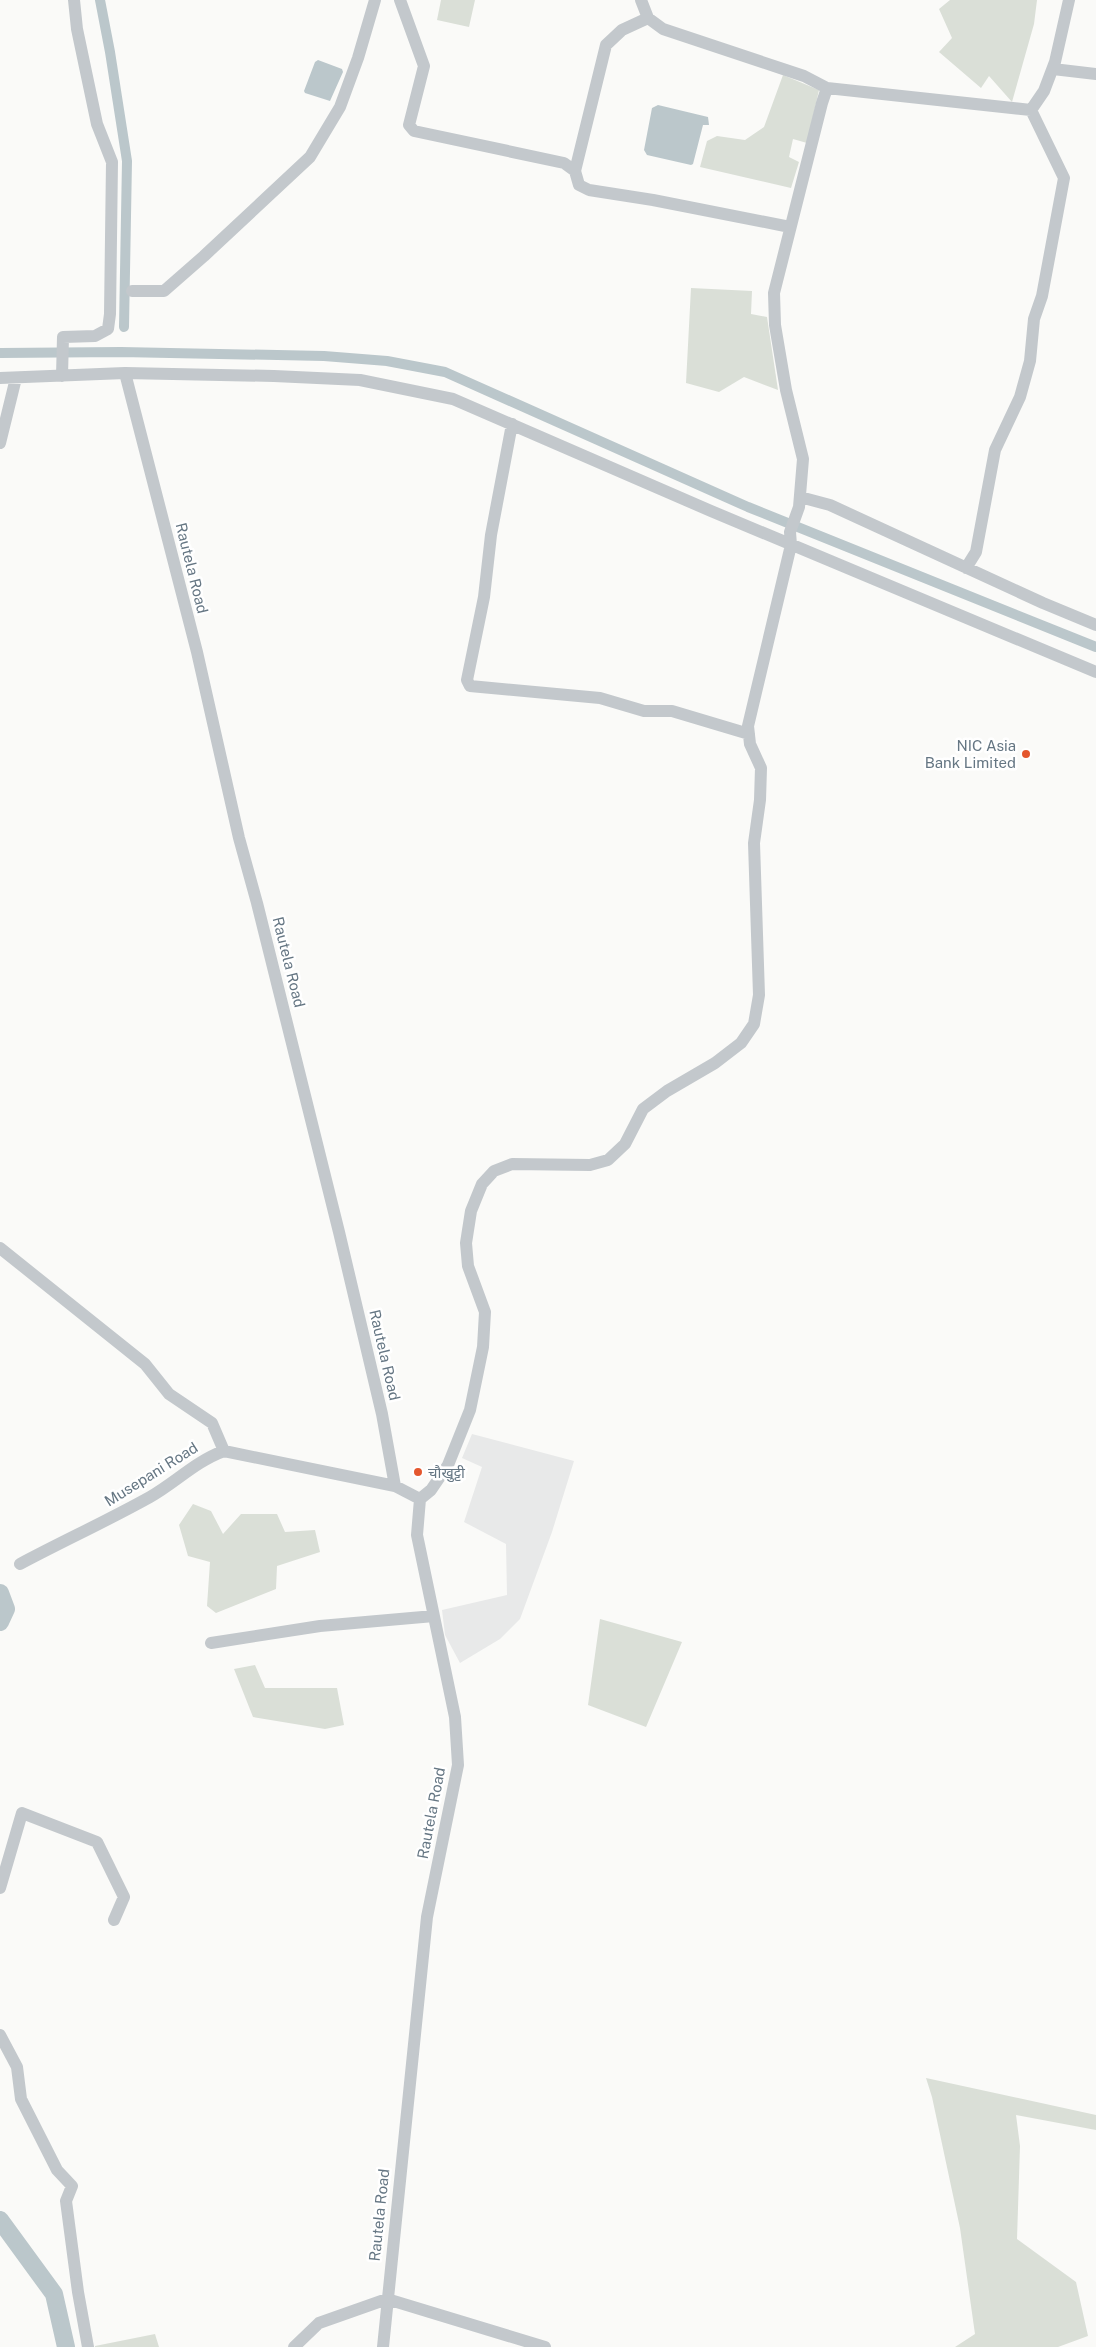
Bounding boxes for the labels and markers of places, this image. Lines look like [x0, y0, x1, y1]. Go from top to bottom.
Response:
place label: NIC Asia Bank Limited [925, 737, 1016, 771]
marker: NIC Asia Bank Limited [1020, 748, 1032, 760]
place label: चौखुट्टी [428, 1464, 466, 1483]
marker: चौखुट्टी [412, 1466, 424, 1478]

